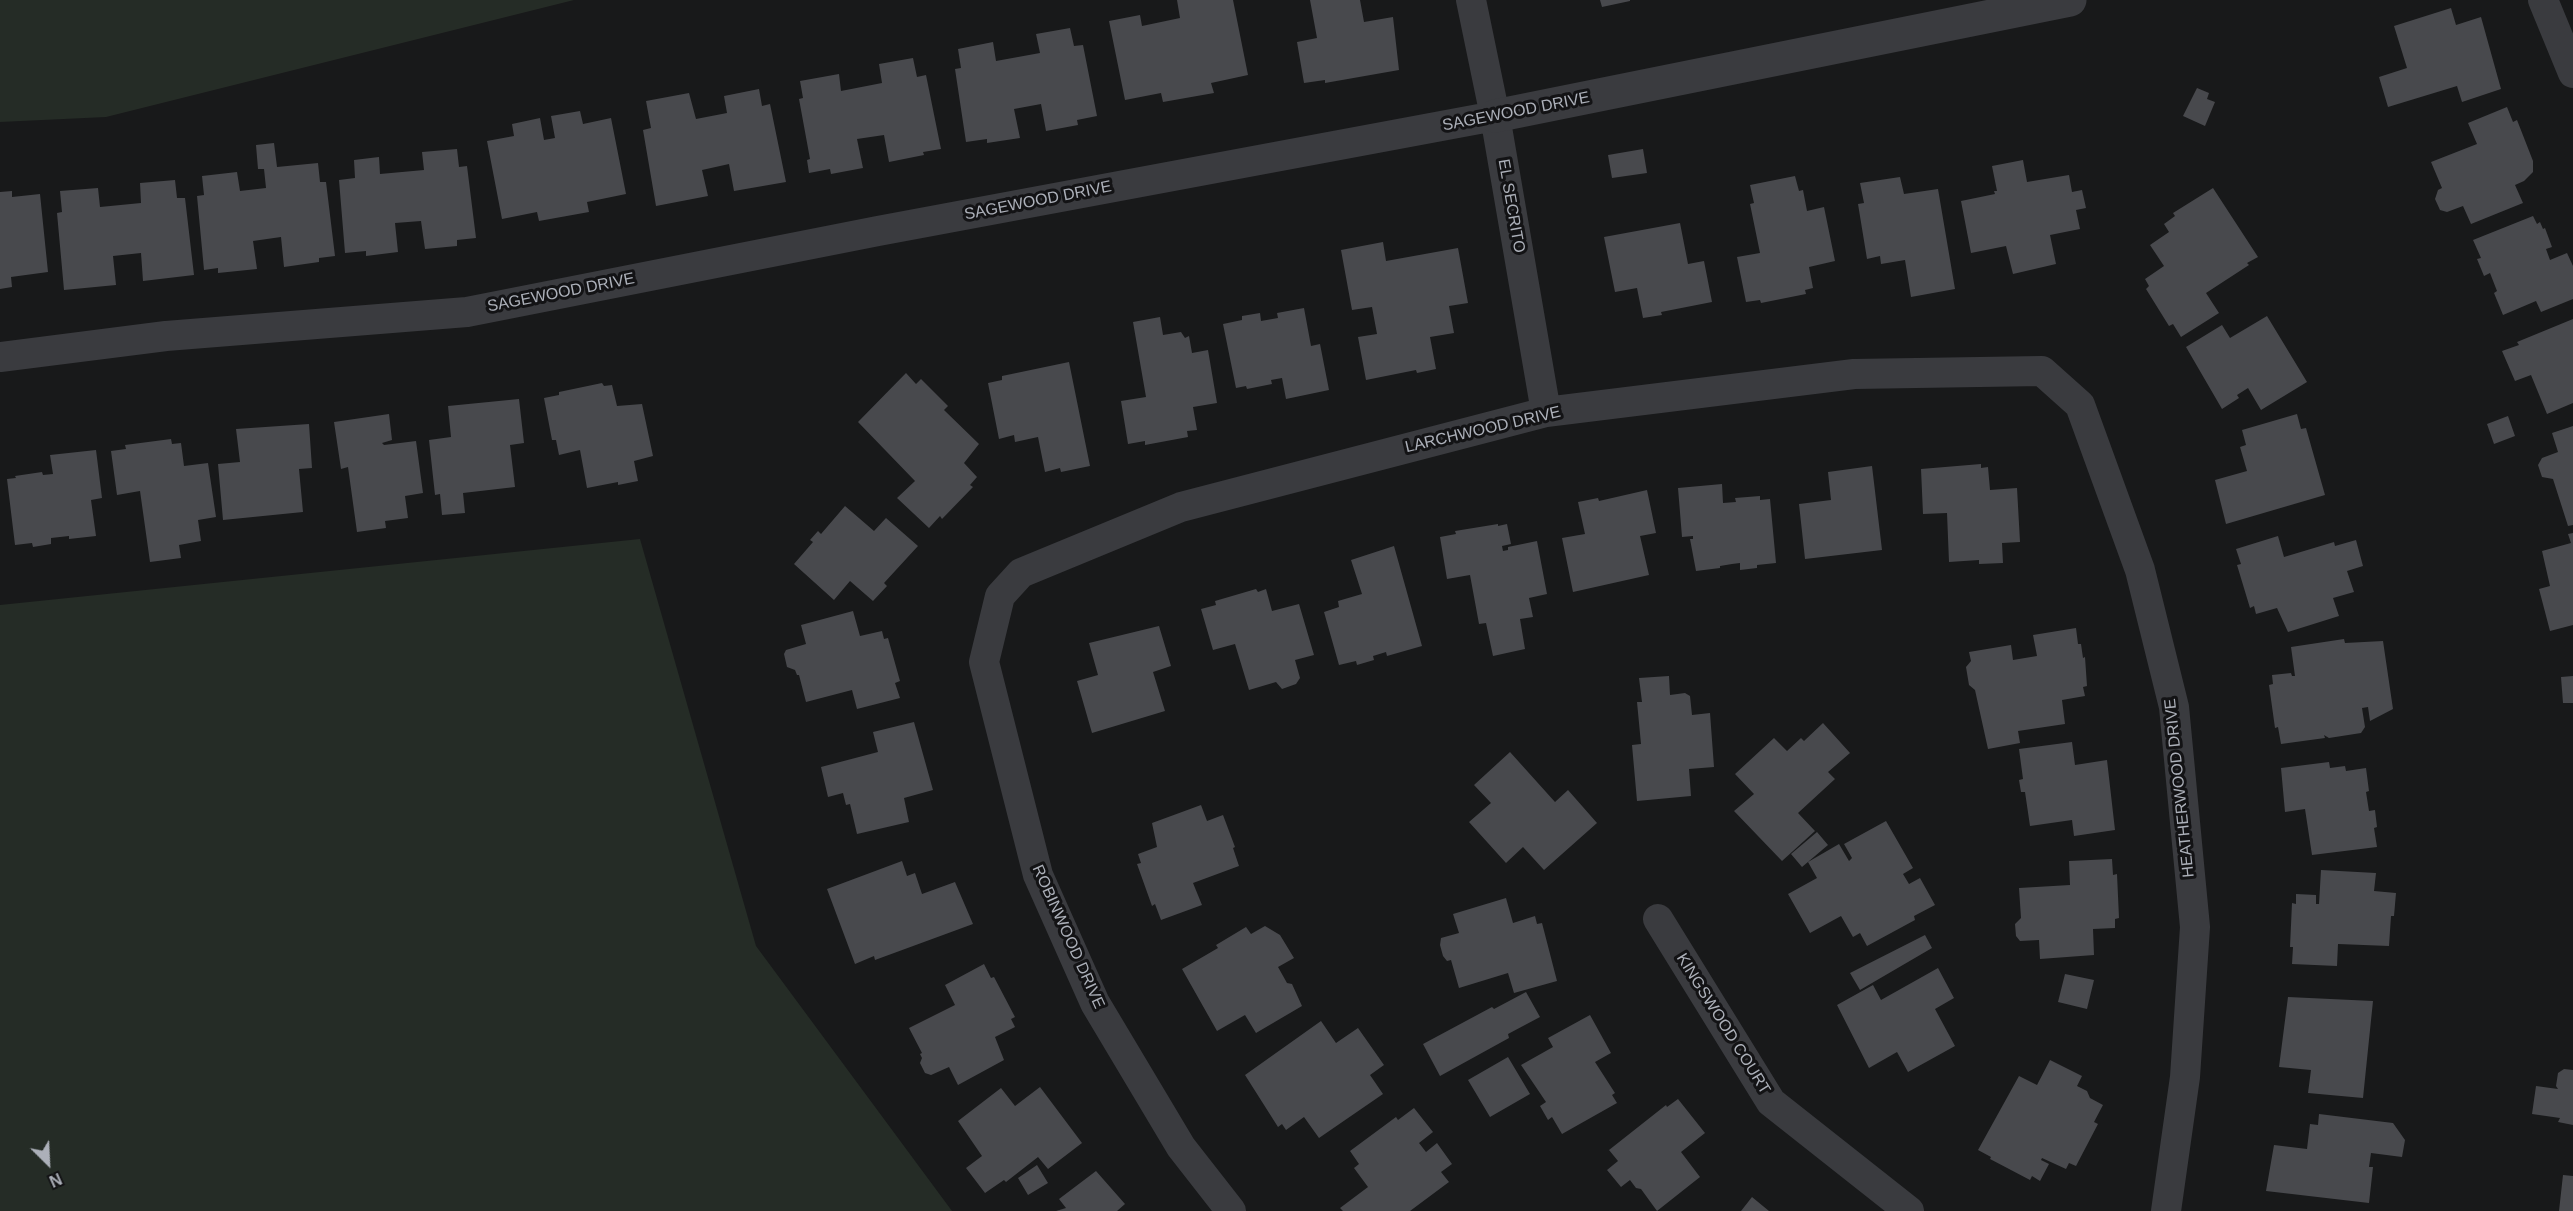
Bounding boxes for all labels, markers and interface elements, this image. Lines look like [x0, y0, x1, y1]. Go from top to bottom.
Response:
street label: SAGEWOOD DRIVE [1441, 88, 1591, 136]
street label: EL SECRITO [1493, 158, 1529, 254]
street label: SAGEWOOD DRIVE [963, 177, 1113, 225]
street label: SAGEWOOD DRIVE [486, 269, 636, 317]
street label: LARCHWOOD DRIVE [1403, 403, 1563, 457]
street label: HEATHERWOOD DRIVE [2161, 698, 2199, 878]
street label: ROBINWOOD DRIVE [1028, 862, 1108, 1012]
street label: KINGSWOOD COURT [1672, 950, 1774, 1098]
north arrow [18, 1133, 78, 1193]
text: N [47, 1170, 64, 1190]

